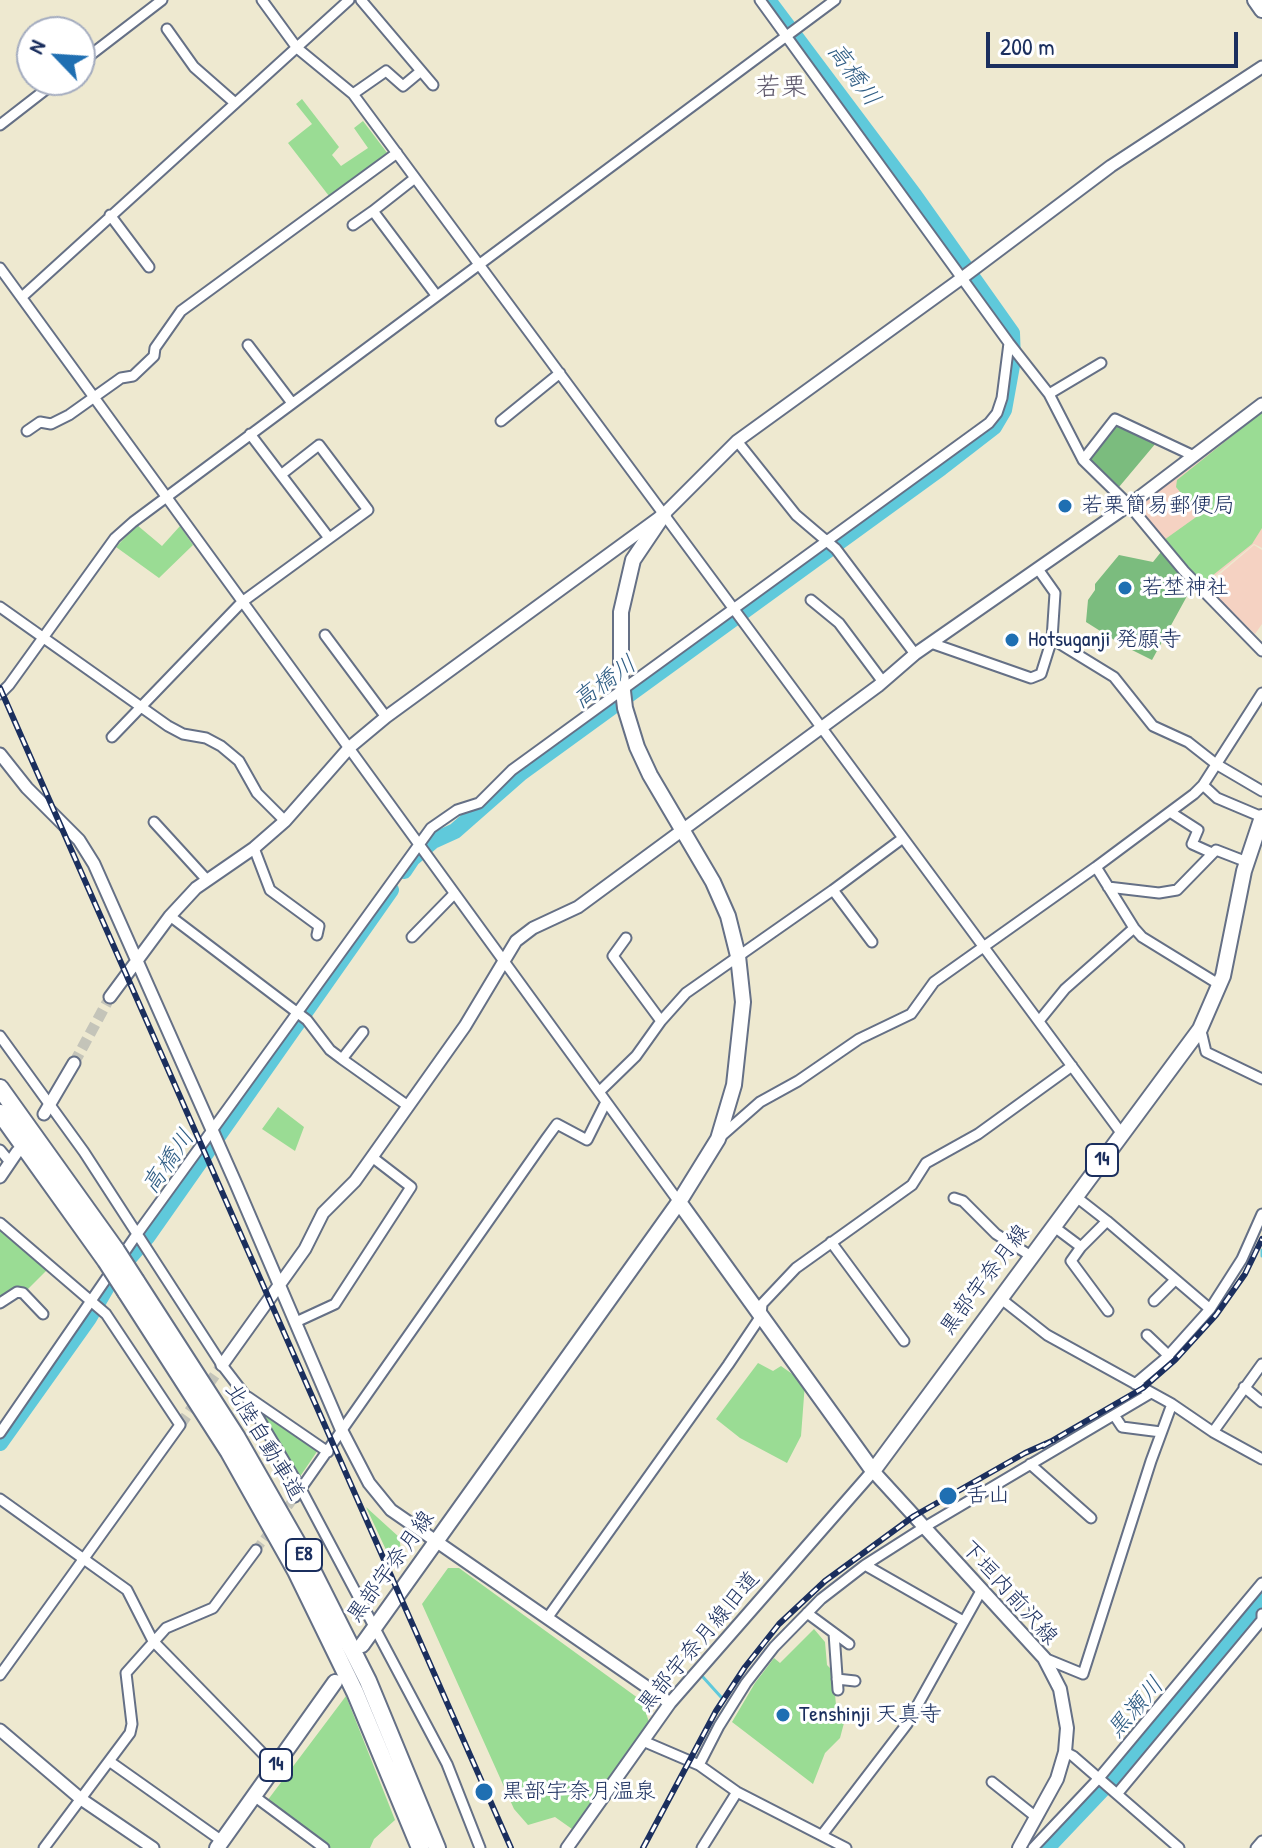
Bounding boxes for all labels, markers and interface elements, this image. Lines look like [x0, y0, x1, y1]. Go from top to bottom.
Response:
north arrow [16, 16, 96, 96]
scale bar [990, 16, 1242, 66]
text: 200 m [1000, 30, 1055, 62]
text: N [20, 35, 52, 58]
water label: 高橋川 [820, 37, 886, 113]
district label: 若栗 [755, 72, 807, 104]
place label: 若栗簡易郵便局 [1081, 493, 1235, 519]
marker: 若栗簡易郵便局 [1056, 497, 1074, 515]
place label: 若埜神社 [1141, 575, 1229, 601]
marker: 若埜神社 [1116, 579, 1134, 597]
place label: Hotsuganji 発願寺 [1028, 627, 1182, 653]
marker: Hotsuganji 発願寺 [1003, 631, 1021, 649]
water label: 高橋川 [567, 650, 643, 716]
water label: 高橋川 [137, 1124, 201, 1200]
road number: 14 [1086, 1144, 1118, 1176]
street label: 黒部宇奈月線 [935, 1219, 1035, 1341]
street label: 北陸自動車道 [219, 1379, 309, 1505]
place label: 舌山 [966, 1483, 1010, 1509]
marker: 舌山 [937, 1485, 959, 1507]
street label: 黒部宇奈月線 [342, 1506, 440, 1628]
street label: 下垣内前沢線 [955, 1535, 1063, 1651]
road number: E8 [286, 1539, 322, 1571]
street label: 黒部宇奈月線旧道 [632, 1566, 766, 1718]
water label: 黒瀬川 [1102, 1671, 1170, 1745]
place label: Tenshinji 天真寺 [799, 1702, 942, 1728]
marker: Tenshinji 天真寺 [774, 1706, 792, 1724]
road number: 14 [260, 1749, 292, 1781]
place label: 黒部宇奈月温泉 [502, 1779, 656, 1805]
marker: 黒部宇奈月温泉 [473, 1781, 495, 1803]

